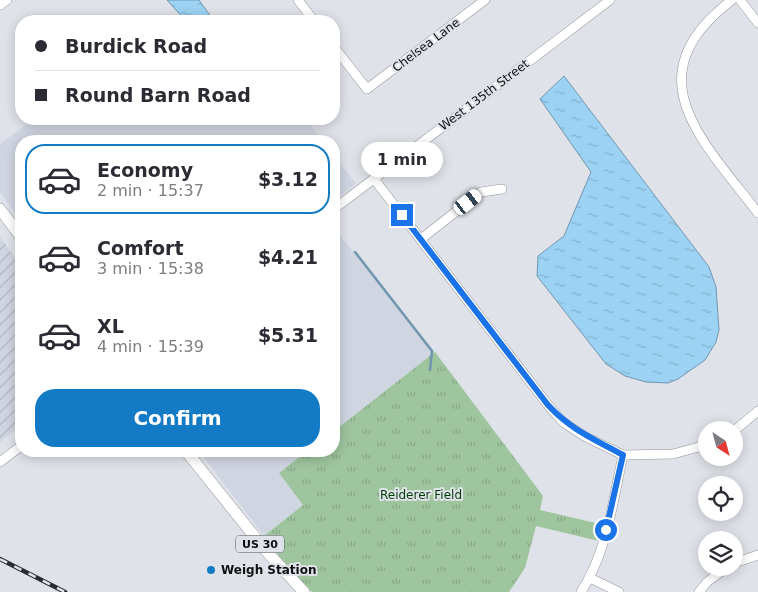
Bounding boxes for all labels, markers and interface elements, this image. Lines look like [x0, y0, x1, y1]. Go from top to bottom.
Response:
street label: Chelsea Lane [390, 15, 462, 75]
text: Burdick Road [65, 35, 207, 57]
street label: West 135th Street [436, 56, 532, 133]
text: Round Barn Road [65, 84, 251, 106]
callout: 1 min [361, 142, 443, 178]
text: 1 min [377, 150, 427, 169]
icon: car [37, 157, 82, 202]
text: Economy [97, 159, 193, 181]
text: $3.12 [258, 168, 318, 190]
text: 2 min · 15:37 [97, 181, 204, 200]
car [451, 187, 484, 217]
route end [391, 204, 413, 226]
icon: car [37, 235, 82, 280]
text: Comfort [97, 237, 184, 259]
text: $4.21 [258, 246, 318, 268]
text: 3 min · 15:38 [97, 259, 204, 278]
icon: car [37, 313, 82, 358]
text: XL [97, 315, 124, 337]
text: $5.31 [258, 324, 318, 346]
text: 4 min · 15:39 [97, 337, 204, 356]
button: Confirm [35, 389, 320, 447]
north arrow [698, 421, 742, 466]
map controls [698, 421, 743, 576]
button: locate [698, 476, 743, 521]
park label: Reiderer Field [380, 488, 462, 502]
route start [595, 519, 617, 541]
button: layers [698, 531, 743, 576]
road number: US 30 [236, 536, 284, 552]
place label: Weigh Station [221, 563, 316, 577]
marker: Weigh Station [205, 564, 217, 576]

